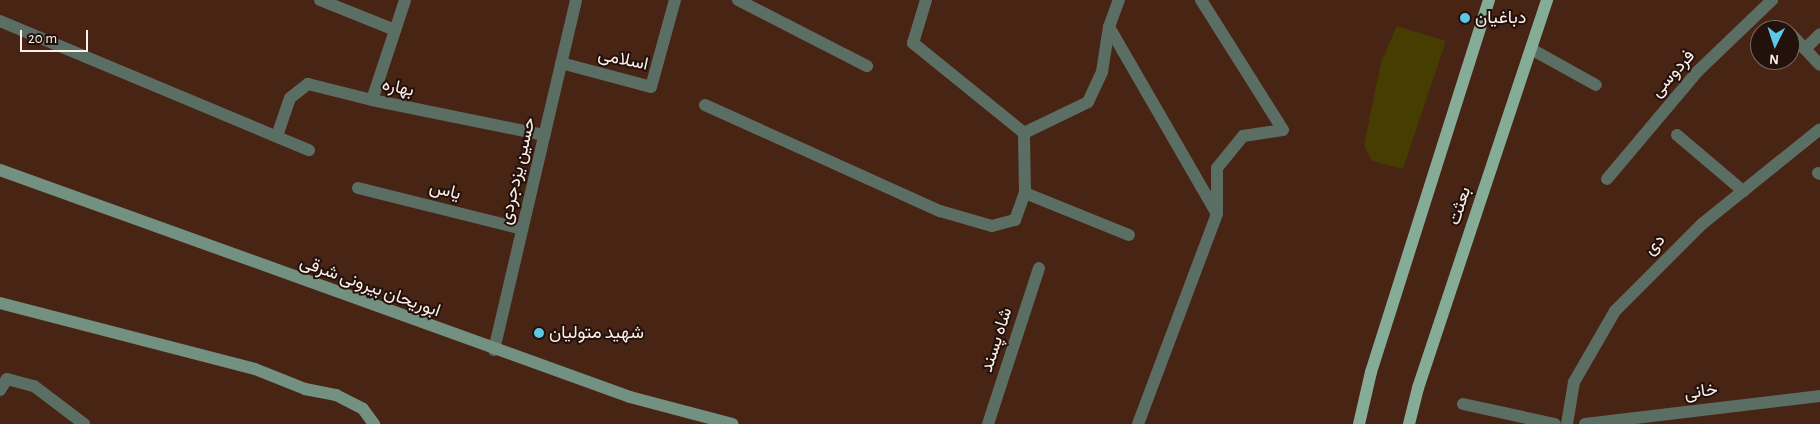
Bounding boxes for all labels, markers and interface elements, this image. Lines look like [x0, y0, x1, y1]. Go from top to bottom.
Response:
place label: دباغیان [1475, 7, 1526, 29]
marker: دباغیان [1459, 12, 1471, 24]
scale bar [22, 20, 90, 52]
north arrow [1750, 20, 1800, 70]
text: 20 m [28, 31, 57, 46]
street label: اسلامی [596, 44, 650, 76]
street label: فردوسی [1646, 46, 1700, 102]
text: N [1769, 52, 1779, 66]
street label: بهاره [380, 74, 416, 102]
street label: حسین یزدجردی [495, 115, 541, 227]
street label: یاس [427, 177, 463, 205]
street label: بعثت [1444, 184, 1476, 228]
street label: دی [1640, 230, 1670, 260]
street label: ابوریحان بیرونی شرقی [297, 252, 443, 322]
street label: شاه پسند [976, 305, 1018, 375]
place label: شهید متولیان [549, 322, 644, 344]
marker: شهید متولیان [533, 327, 545, 339]
street label: خانی [1683, 379, 1719, 405]

